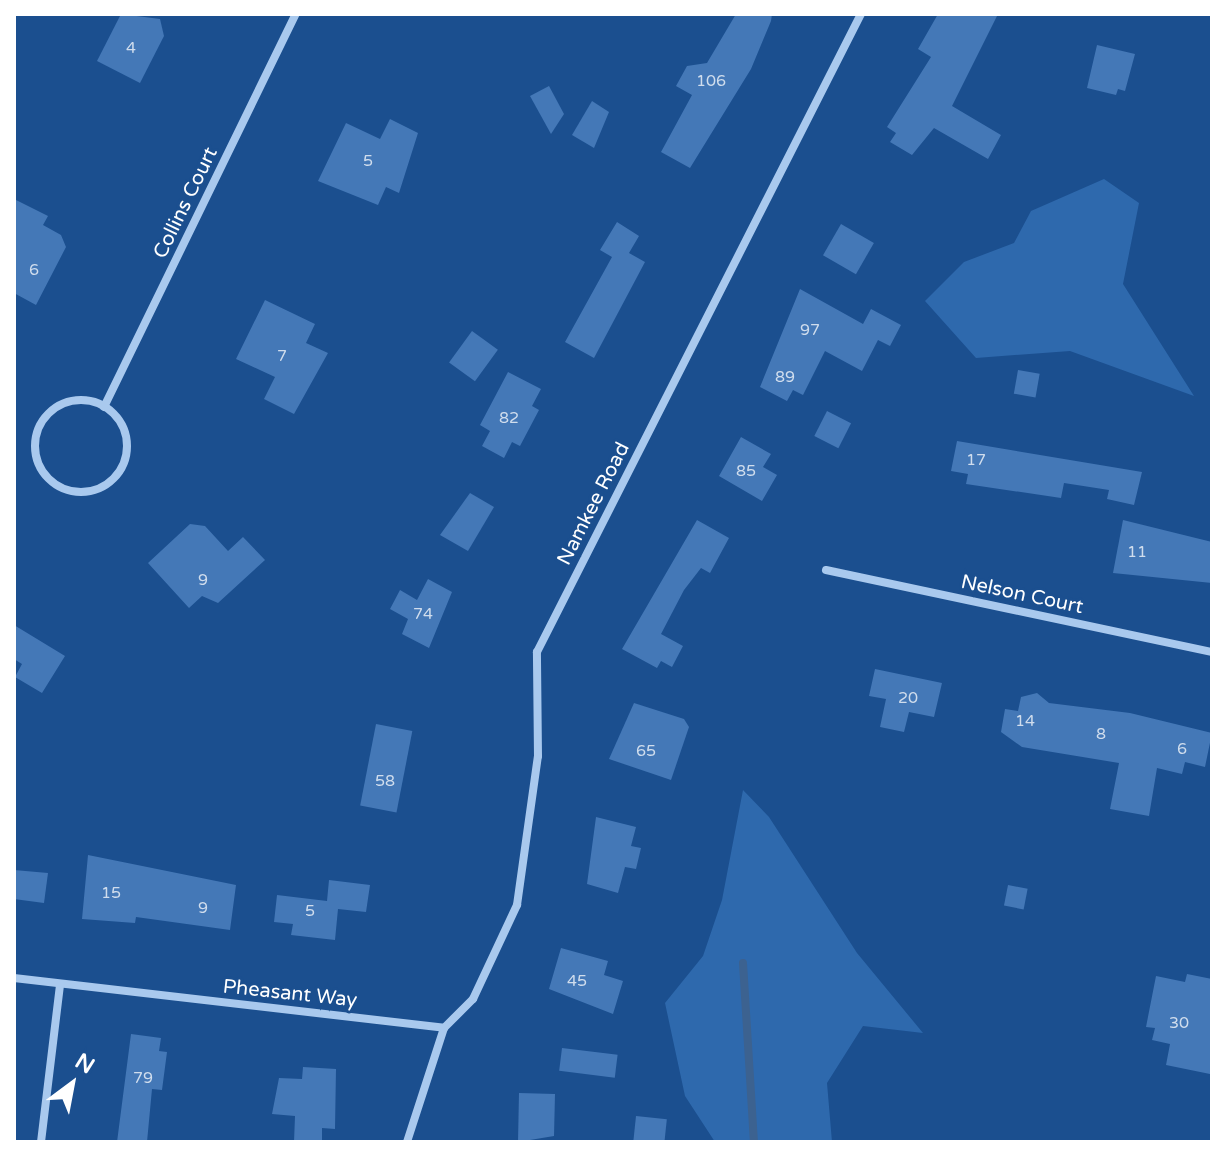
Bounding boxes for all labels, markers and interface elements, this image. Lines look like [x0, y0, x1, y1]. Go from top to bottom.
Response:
house number: 4 [126, 38, 136, 58]
house number: 106 [696, 71, 726, 91]
street label: Collins Court [149, 143, 223, 263]
house number: 5 [363, 151, 373, 171]
house number: 6 [29, 260, 39, 280]
house number: 97 [800, 320, 820, 340]
house number: 7 [277, 346, 287, 366]
house number: 89 [775, 367, 795, 387]
house number: 82 [499, 408, 519, 428]
street label: Namkee Road [553, 439, 635, 569]
house number: 17 [966, 450, 986, 470]
house number: 85 [736, 461, 756, 481]
house number: 11 [1127, 542, 1147, 562]
house number: 9 [198, 570, 208, 590]
street label: Nelson Court [959, 570, 1085, 620]
house number: 74 [413, 604, 433, 624]
house number: 20 [898, 688, 918, 708]
house number: 14 [1015, 711, 1035, 731]
house number: 8 [1096, 724, 1106, 744]
house number: 6 [1177, 739, 1187, 759]
house number: 65 [636, 741, 656, 761]
house number: 58 [375, 771, 395, 791]
house number: 15 [101, 883, 121, 903]
house number: 9 [198, 898, 208, 918]
house number: 5 [305, 901, 315, 921]
house number: 45 [567, 971, 587, 991]
street label: Pheasant Way [222, 975, 358, 1013]
house number: 30 [1169, 1013, 1189, 1033]
north arrow [32, 1044, 112, 1124]
text: N [70, 1048, 99, 1079]
house number: 79 [133, 1068, 153, 1088]

